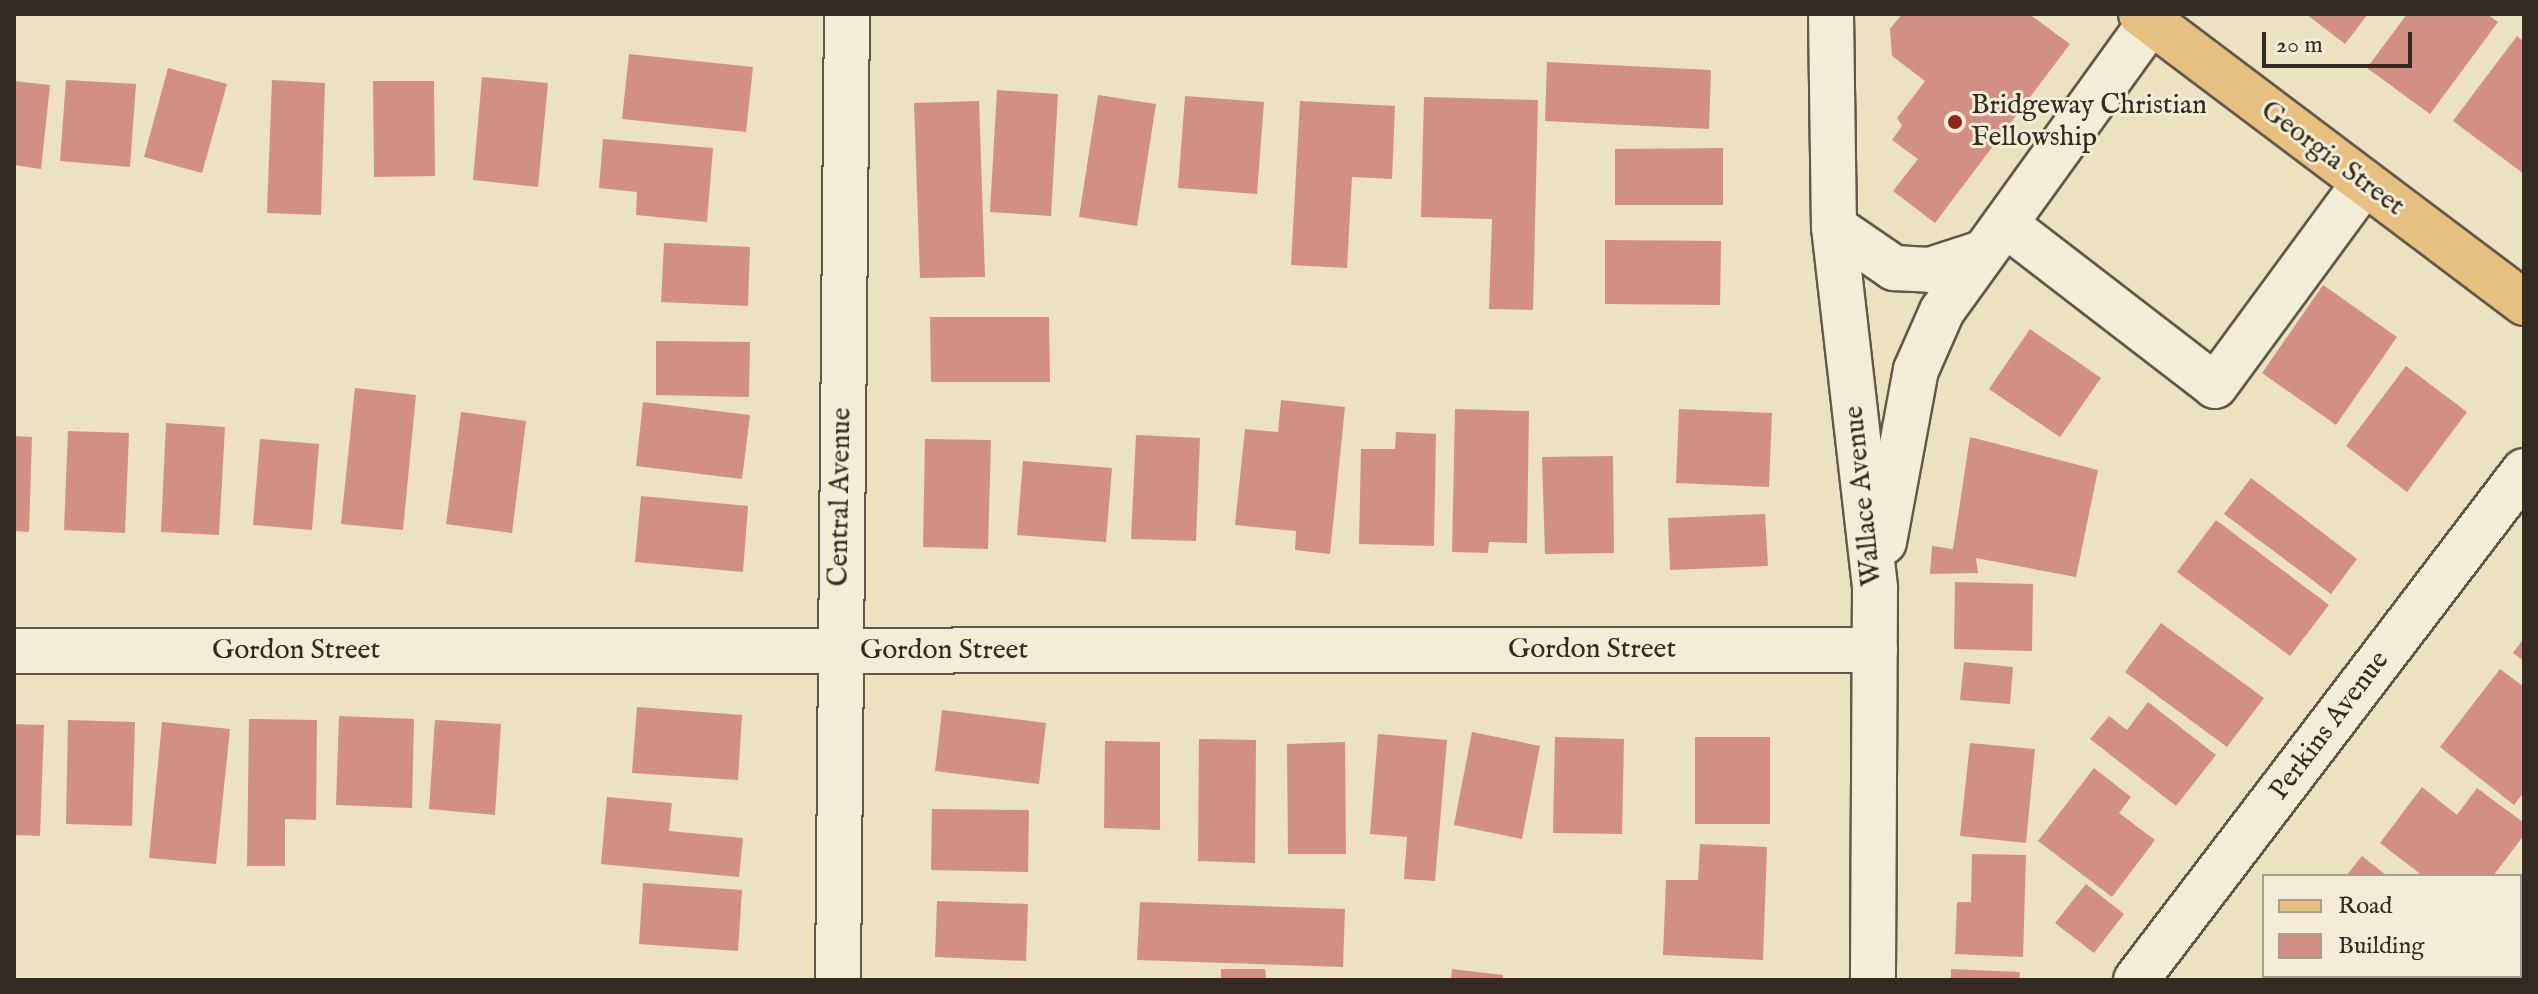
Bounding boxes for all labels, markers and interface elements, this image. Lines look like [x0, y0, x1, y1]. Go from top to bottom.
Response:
scale bar [2266, 16, 2416, 66]
text: 20 m [2276, 30, 2323, 61]
place label: Bridgeway Christian Fellowship [1971, 89, 2207, 155]
street label: Georgia Street [2254, 94, 2410, 224]
marker: Bridgeway Christian Fellowship [1946, 113, 1964, 131]
street label: Wallace Avenue [1838, 404, 1890, 588]
street label: Central Avenue [823, 407, 859, 587]
street label: Gordon Street [1508, 633, 1676, 667]
street label: Gordon Street [212, 634, 380, 668]
street label: Gordon Street [860, 634, 1028, 668]
street label: Perkins Avenue [2263, 645, 2397, 807]
legend [2262, 874, 2522, 978]
text: Road [2338, 891, 2392, 922]
text: Building [2338, 931, 2424, 962]

